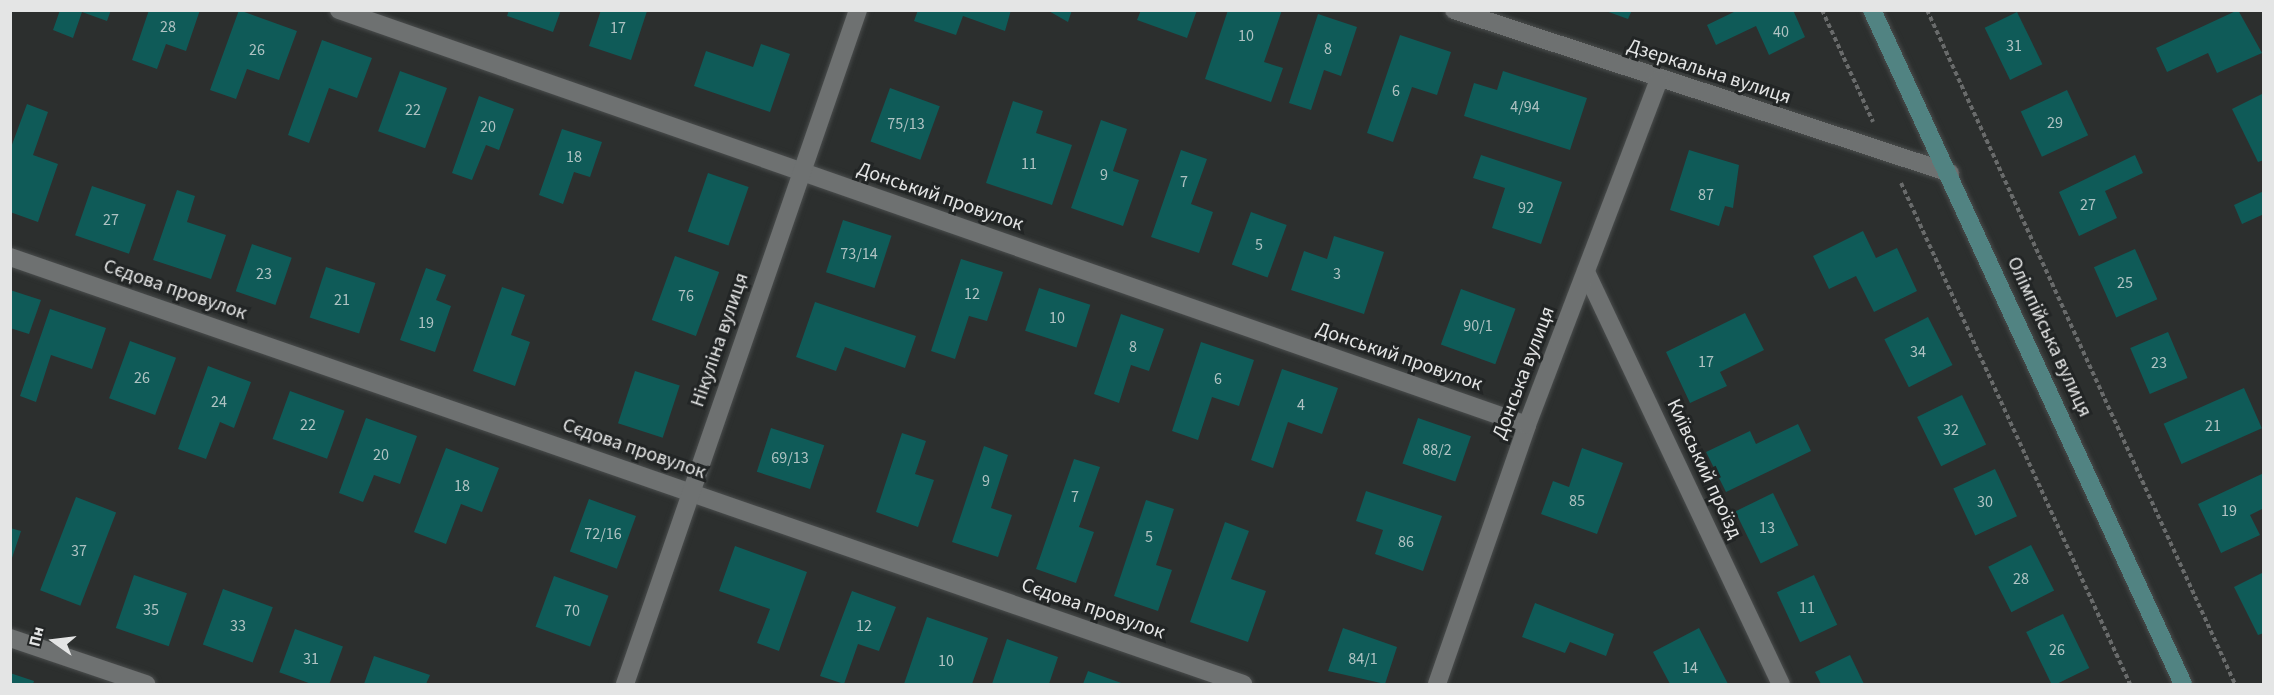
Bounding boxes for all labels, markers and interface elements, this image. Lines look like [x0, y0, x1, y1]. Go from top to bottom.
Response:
house number: 28 [160, 17, 176, 37]
house number: 17 [610, 18, 626, 38]
house number: 40 [1773, 22, 1789, 42]
house number: 10 [1238, 26, 1254, 46]
street label: Дзеркальна вулиця [1624, 34, 1794, 110]
house number: 31 [2006, 36, 2022, 56]
house number: 8 [1324, 39, 1332, 59]
house number: 26 [249, 40, 265, 60]
house number: 6 [1392, 81, 1400, 101]
house number: 4/94 [1510, 97, 1540, 117]
house number: 22 [405, 100, 421, 120]
house number: 29 [2047, 113, 2063, 133]
house number: 75/13 [887, 114, 925, 134]
house number: 20 [480, 117, 496, 137]
house number: 18 [566, 147, 582, 167]
house number: 11 [1021, 154, 1037, 174]
street label: Донський провулок [854, 157, 1026, 237]
house number: 9 [1100, 165, 1108, 185]
house number: 7 [1180, 172, 1188, 192]
house number: 87 [1698, 185, 1714, 205]
house number: 27 [2080, 195, 2096, 215]
house number: 92 [1518, 198, 1534, 218]
house number: 27 [103, 210, 119, 230]
house number: 5 [1255, 235, 1263, 255]
house number: 73/14 [840, 244, 878, 264]
street label: Олімпійська вулиця [2001, 253, 2097, 421]
street label: Сєдова провулок [100, 254, 250, 326]
house number: 23 [256, 264, 272, 284]
house number: 3 [1333, 264, 1341, 284]
street label: Нікуліна вулиця [686, 270, 754, 410]
house number: 25 [2117, 273, 2133, 293]
house number: 12 [964, 284, 980, 304]
house number: 76 [678, 286, 694, 306]
house number: 21 [334, 290, 350, 310]
street label: Донська вулиця [1488, 303, 1560, 443]
house number: 10 [1049, 308, 1065, 328]
house number: 19 [418, 313, 434, 333]
house number: 90/1 [1463, 316, 1493, 336]
street label: Донський провулок [1313, 317, 1485, 397]
house number: 8 [1129, 337, 1137, 357]
house number: 34 [1910, 342, 1926, 362]
house number: 17 [1698, 352, 1714, 372]
house number: 23 [2151, 353, 2167, 373]
house number: 26 [134, 368, 150, 388]
house number: 6 [1214, 369, 1222, 389]
house number: 24 [211, 392, 227, 412]
house number: 4 [1297, 395, 1305, 415]
street label: Київський проїзд [1661, 395, 1747, 543]
street label: Сєдова провулок [559, 413, 709, 485]
house number: 22 [300, 415, 316, 435]
house number: 21 [2205, 416, 2221, 436]
house number: 32 [1943, 420, 1959, 440]
house number: 88/2 [1422, 440, 1452, 460]
house number: 20 [373, 445, 389, 465]
house number: 69/13 [771, 448, 809, 468]
house number: 9 [982, 471, 990, 491]
house number: 18 [454, 476, 470, 496]
house number: 7 [1071, 487, 1079, 507]
house number: 85 [1569, 491, 1585, 511]
house number: 30 [1977, 492, 1993, 512]
house number: 19 [2221, 501, 2237, 521]
house number: 13 [1759, 518, 1775, 538]
house number: 72/16 [584, 524, 622, 544]
house number: 5 [1145, 527, 1153, 547]
house number: 86 [1398, 532, 1414, 552]
house number: 37 [71, 541, 87, 561]
house number: 28 [2013, 569, 2029, 589]
street label: Сєдова провулок [1018, 573, 1168, 645]
house number: 11 [1799, 598, 1815, 618]
house number: 35 [143, 600, 159, 620]
house number: 70 [564, 601, 580, 621]
north arrow [24, 611, 84, 671]
house number: 33 [230, 616, 246, 636]
house number: 12 [856, 616, 872, 636]
text: Пн [23, 624, 50, 649]
house number: 26 [2049, 640, 2065, 660]
house number: 31 [303, 649, 319, 669]
house number: 84/1 [1348, 649, 1378, 669]
house number: 10 [938, 651, 954, 671]
house number: 14 [1682, 658, 1698, 678]

